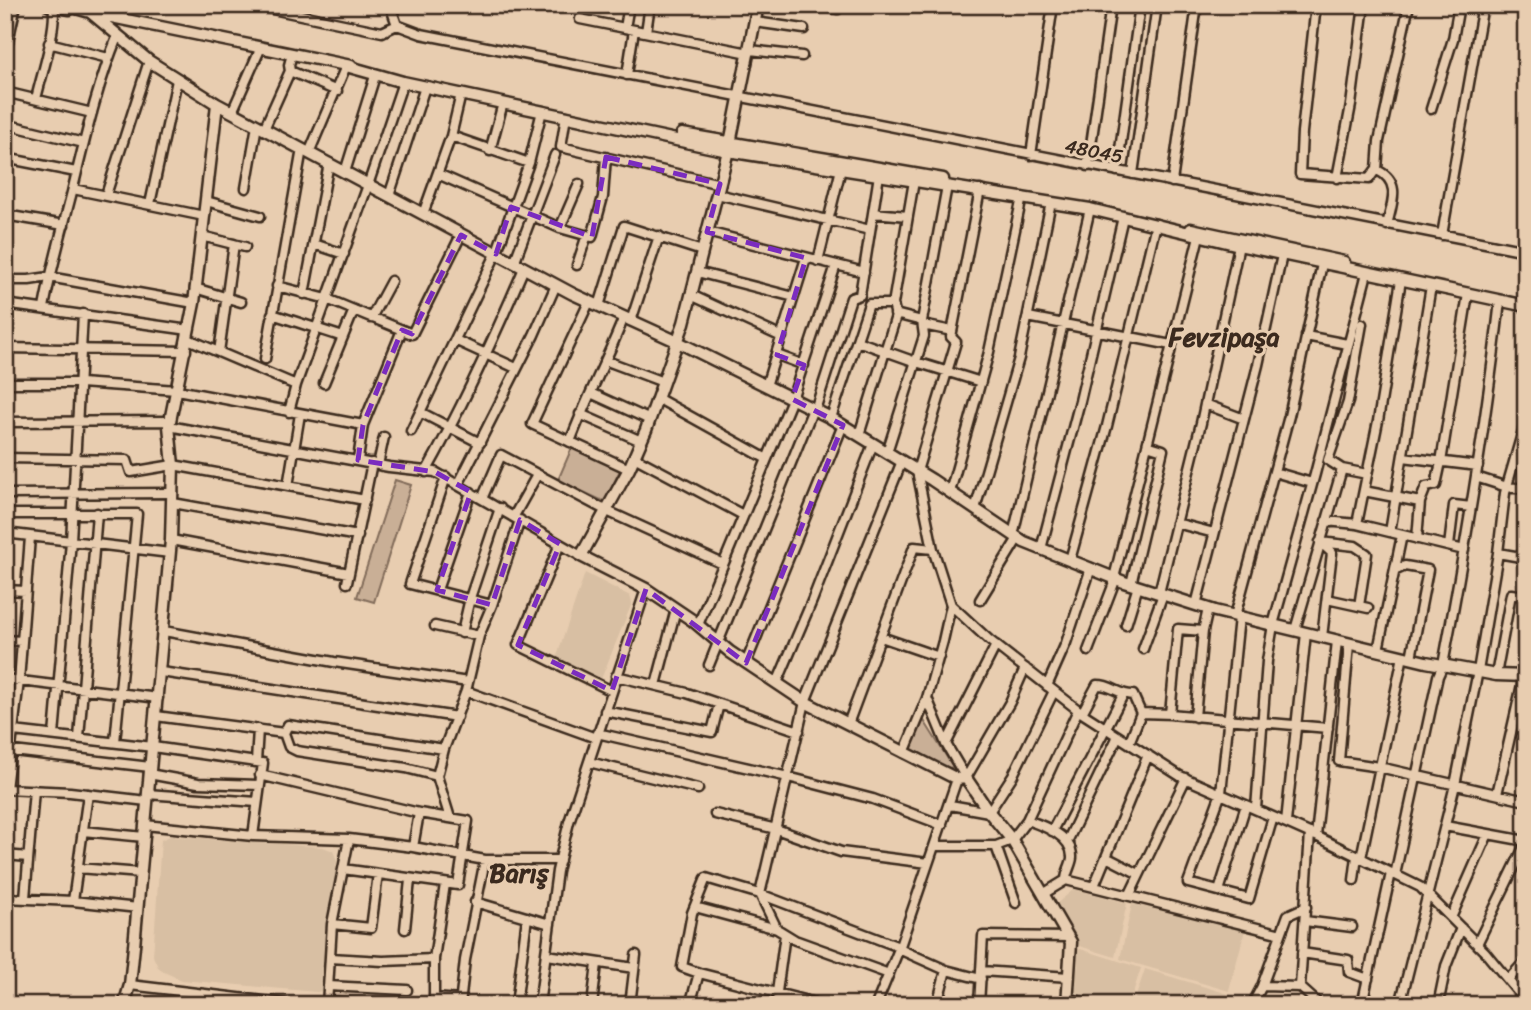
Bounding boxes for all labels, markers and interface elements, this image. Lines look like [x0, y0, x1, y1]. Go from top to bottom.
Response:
street label: 48045 [1062, 129, 1126, 173]
district label: Fevzipaşa [1168, 314, 1279, 360]
district label: Barış [489, 850, 550, 896]

